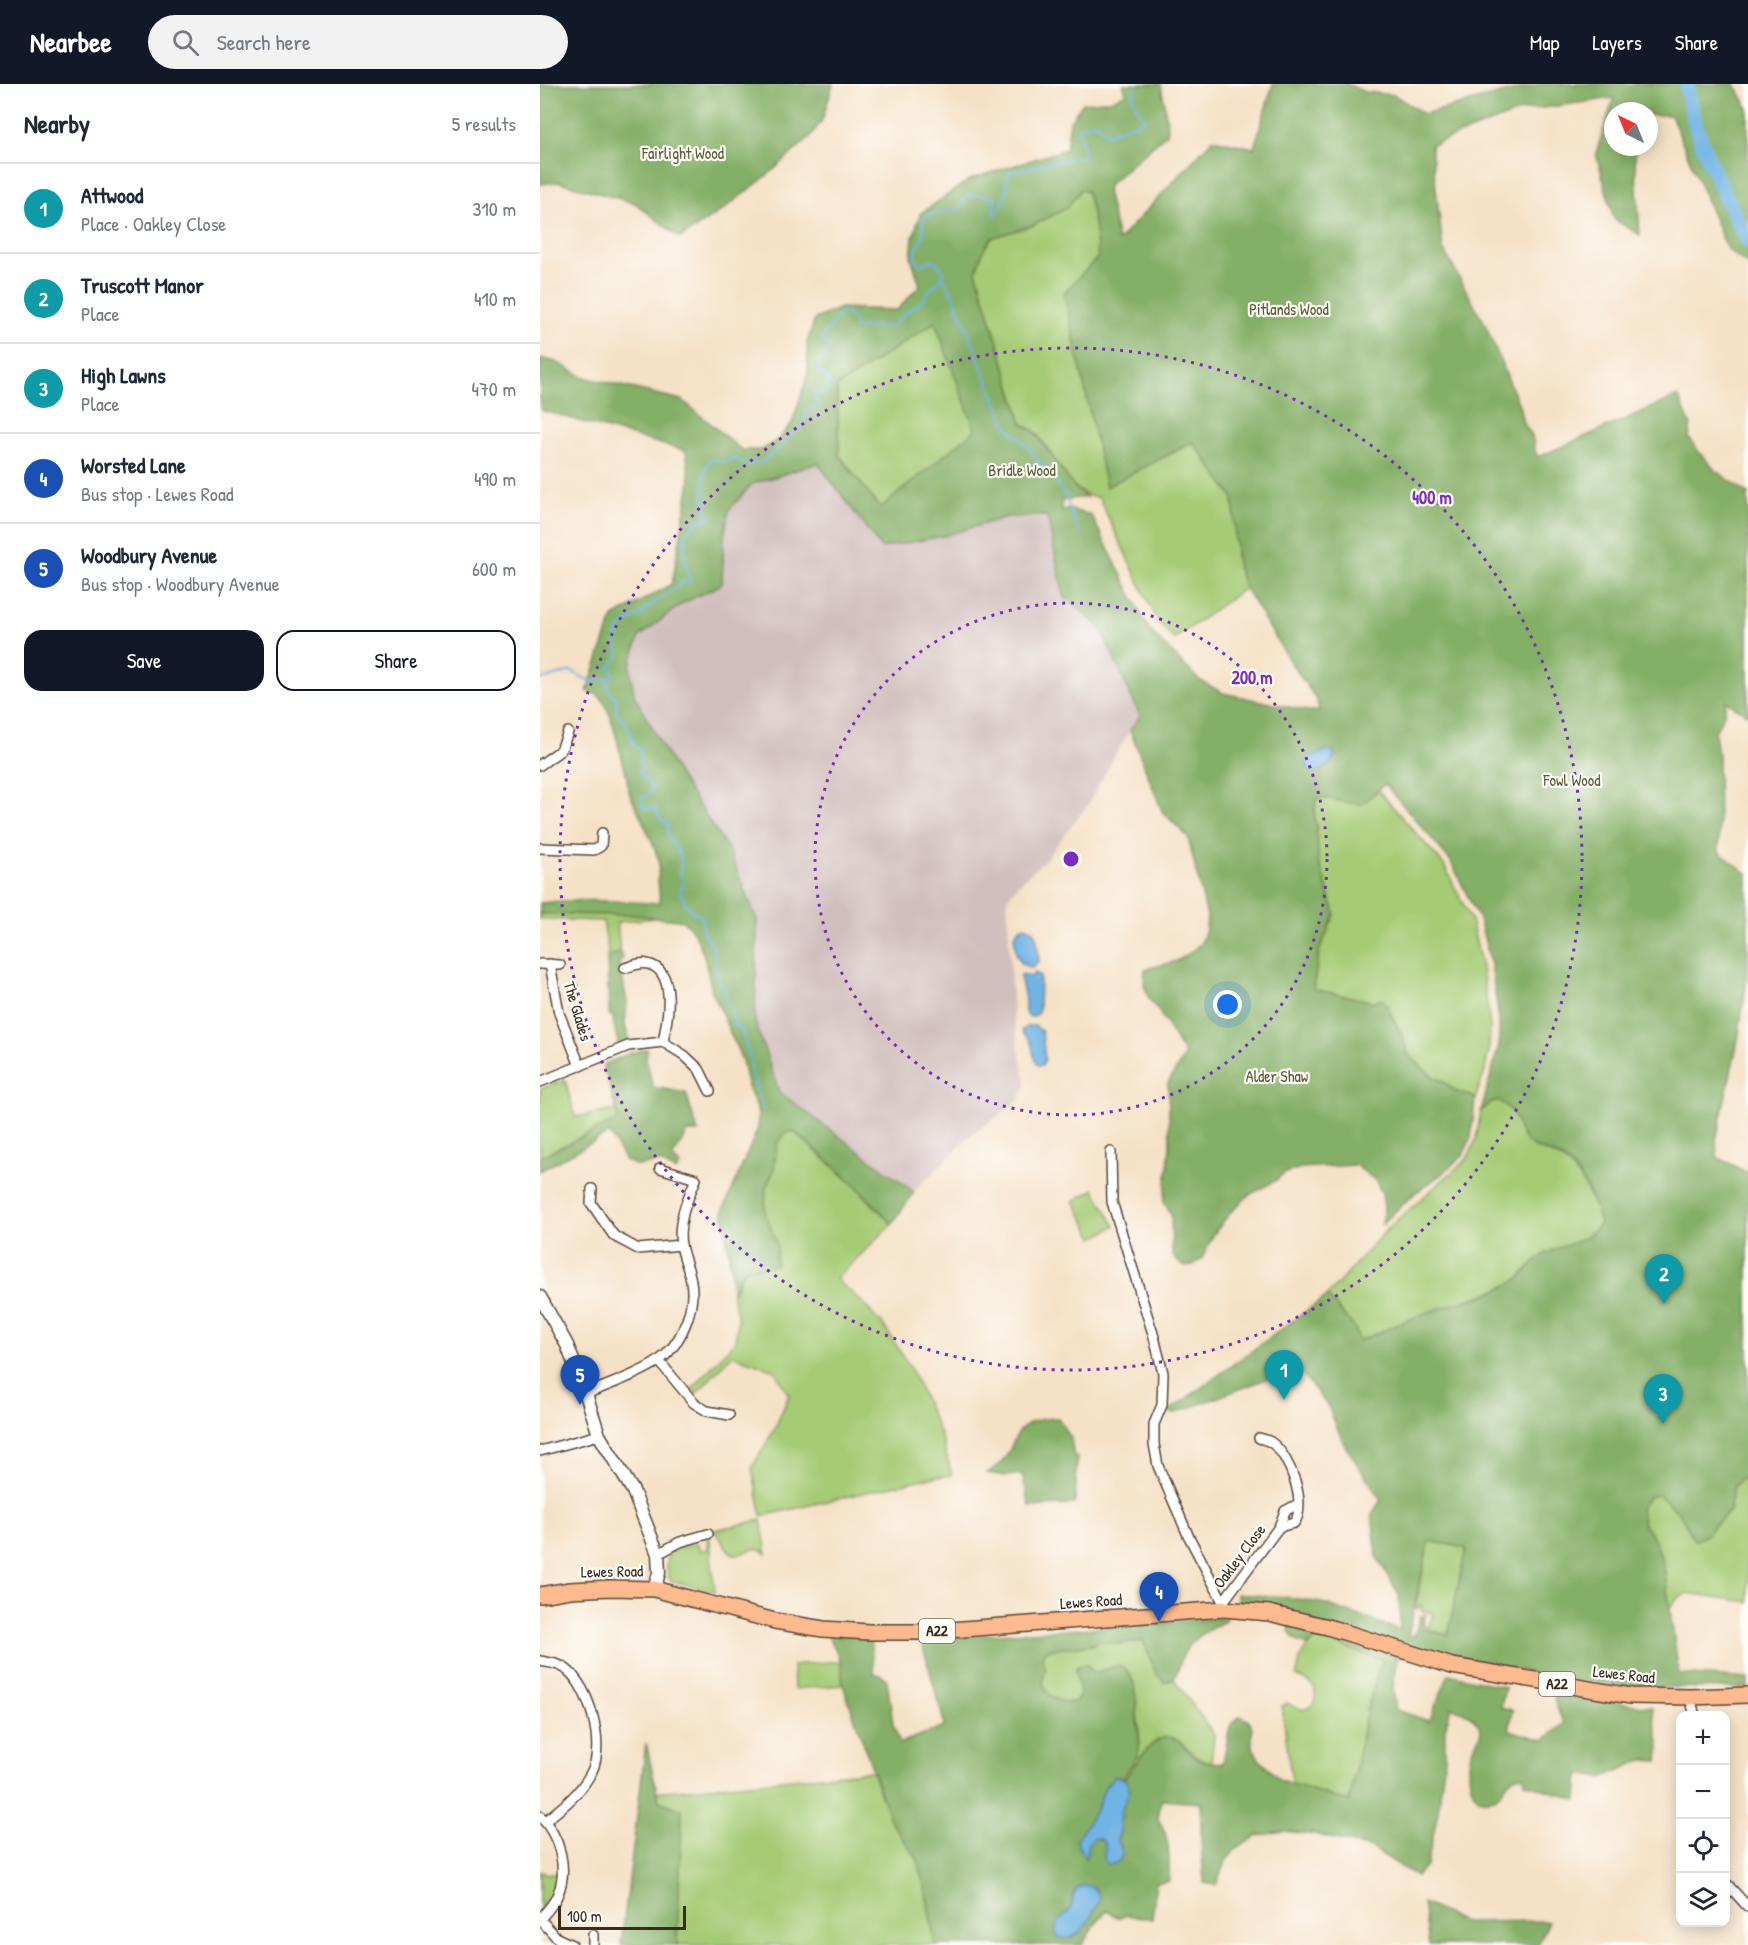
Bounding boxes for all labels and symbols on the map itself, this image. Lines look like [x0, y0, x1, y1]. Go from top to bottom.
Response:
north arrow [1604, 102, 1658, 156]
park label: Fairlight Wood [641, 142, 724, 164]
park label: Pitlands Wood [1249, 298, 1329, 320]
park label: Bridle Wood [988, 459, 1056, 481]
text: 400 m [1412, 485, 1452, 510]
text: 200 m [1232, 665, 1272, 690]
park label: Fowl Wood [1543, 769, 1600, 791]
centre of rings [1061, 849, 1081, 869]
street label: The Glades [559, 979, 597, 1043]
your location [1213, 990, 1242, 1019]
park label: Alder Shaw [1246, 1065, 1308, 1087]
pin: 2 [1644, 1254, 1684, 1304]
pin: 1 [1264, 1350, 1304, 1400]
pin: 5 [560, 1356, 600, 1405]
pin: 3 [1644, 1374, 1682, 1424]
street label: Oakley Close [1208, 1519, 1271, 1593]
street label: Lewes Road [581, 1559, 643, 1583]
pin: 4 [1140, 1572, 1178, 1622]
street label: Lewes Road [1059, 1588, 1123, 1614]
road number: A22 [919, 1619, 955, 1643]
street label: Lewes Road [1592, 1660, 1656, 1688]
road number: A22 [1539, 1672, 1575, 1696]
scale bar [558, 1903, 686, 1930]

